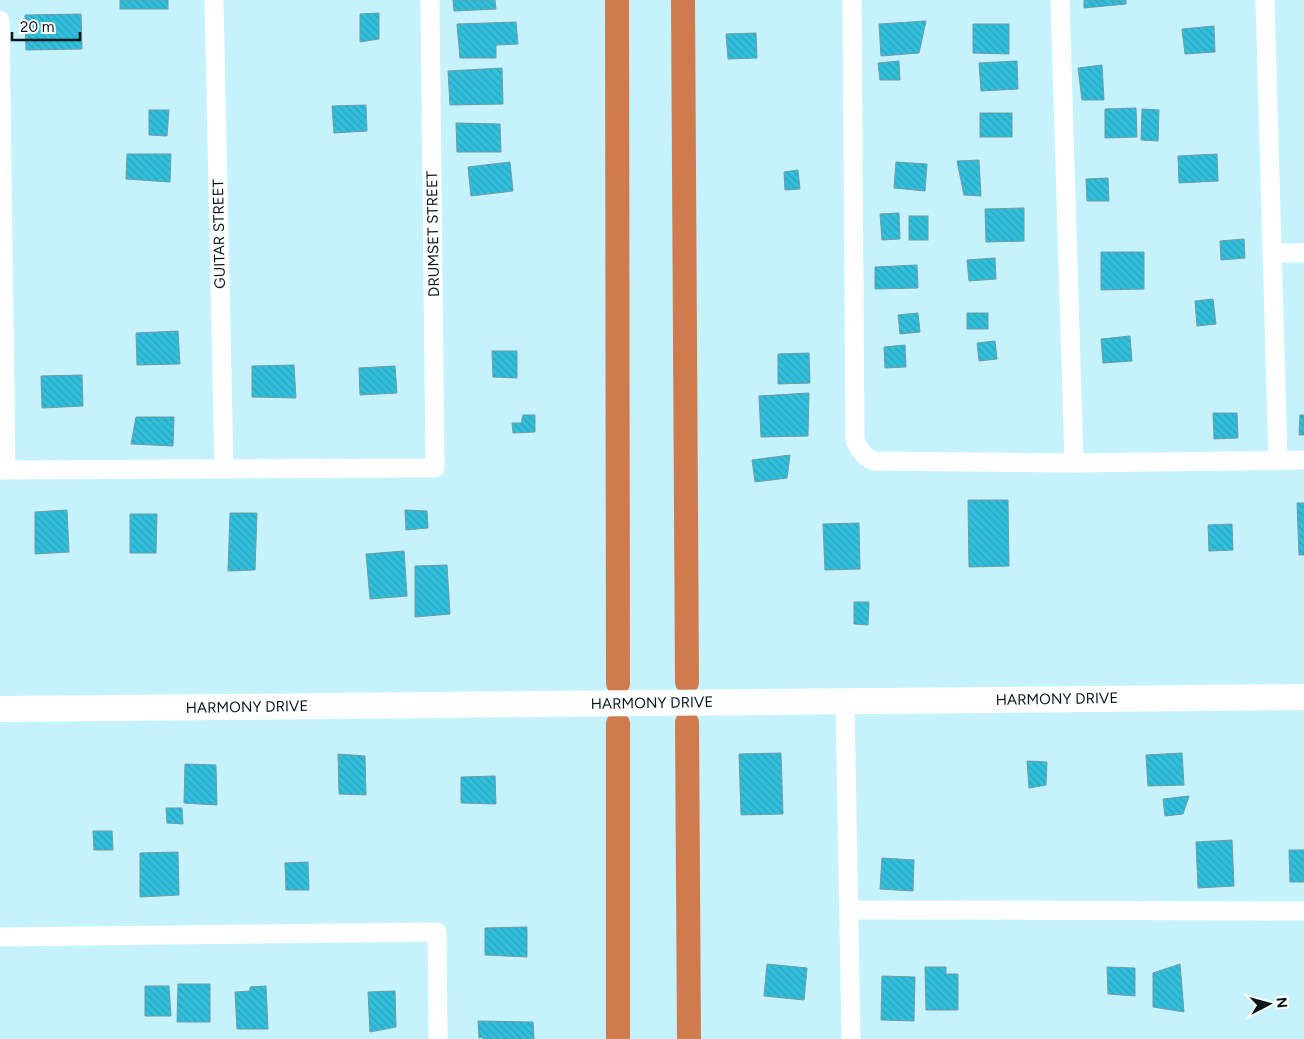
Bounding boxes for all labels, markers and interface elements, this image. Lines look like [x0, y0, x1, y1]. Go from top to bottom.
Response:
scale bar [12, 10, 80, 42]
text: 20 m [20, 18, 54, 36]
street label: DRUMSET STREET [423, 170, 443, 297]
street label: GUITAR STREET [209, 178, 229, 289]
street label: HARMONY DRIVE [996, 689, 1118, 709]
street label: HARMONY DRIVE [591, 693, 713, 713]
street label: HARMONY DRIVE [186, 697, 308, 717]
north arrow [1244, 979, 1294, 1029]
text: N [1272, 996, 1290, 1009]

